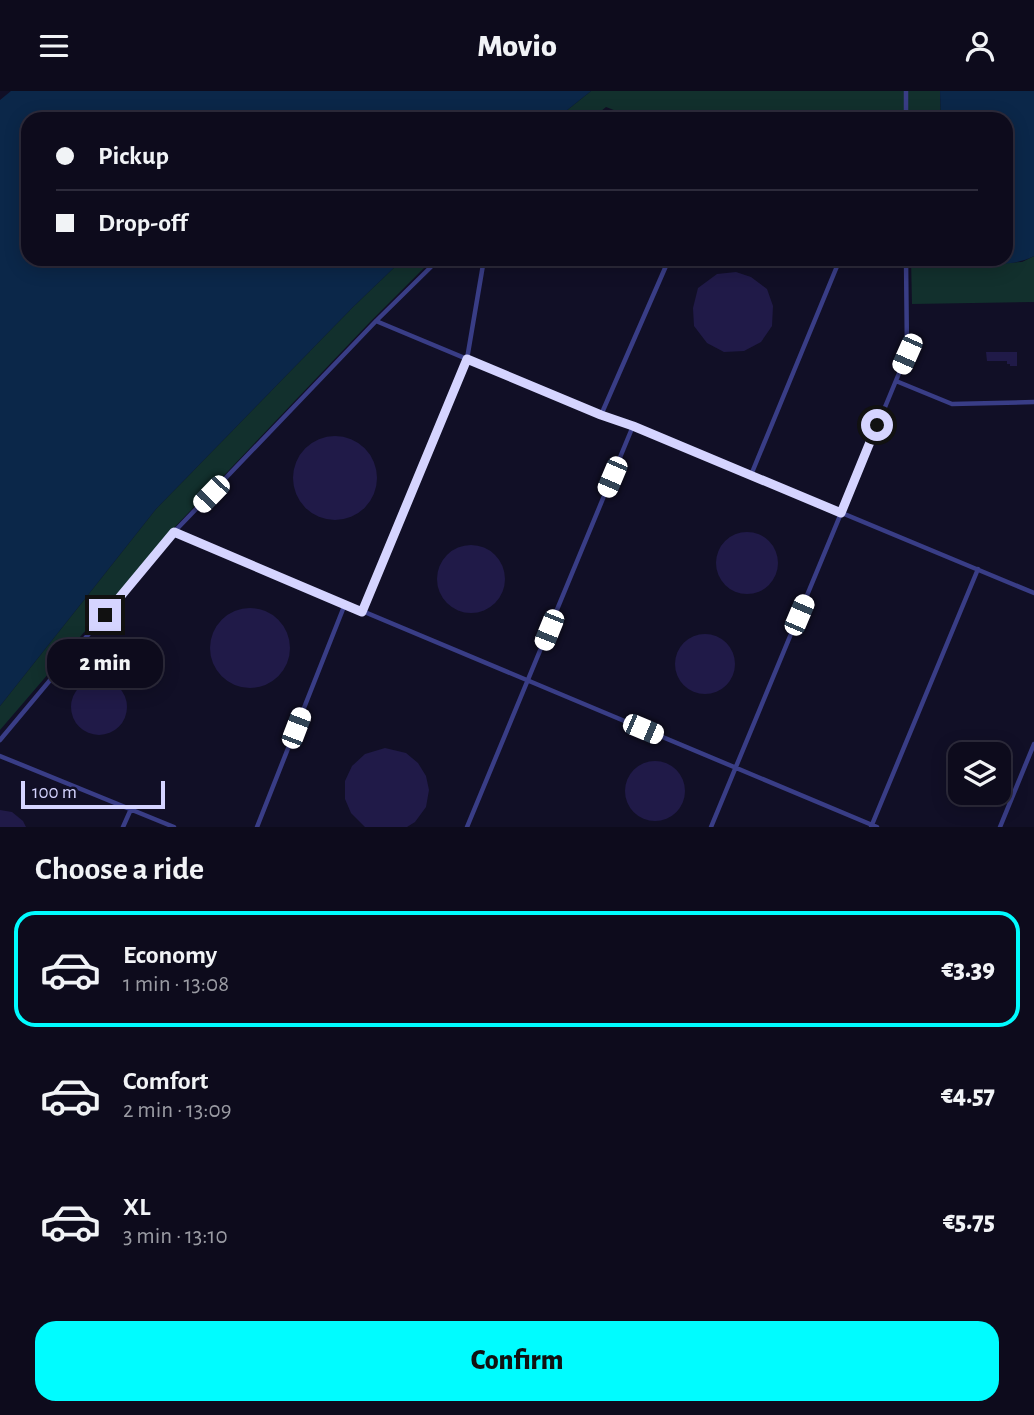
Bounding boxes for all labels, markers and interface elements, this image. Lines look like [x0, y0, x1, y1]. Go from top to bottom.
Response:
icon: menu [35, 27, 73, 65]
icon: person [961, 27, 999, 65]
text: Movio [477, 30, 557, 62]
text: Pickup [98, 143, 169, 169]
text: Drop-off [98, 210, 187, 236]
car [889, 331, 926, 377]
route start [861, 409, 893, 441]
car [595, 454, 630, 500]
car [189, 472, 234, 516]
car [782, 592, 817, 638]
route end [89, 599, 121, 631]
car [532, 607, 567, 653]
callout: 2 min [47, 639, 163, 689]
text: 2 min [79, 652, 131, 675]
car [279, 705, 314, 751]
car [620, 711, 667, 747]
map controls [948, 742, 1011, 805]
button: layers [948, 742, 1011, 805]
scale bar [21, 778, 164, 810]
text: 100 m [32, 783, 77, 802]
text: Choose a ride [35, 853, 204, 885]
icon: car [39, 938, 102, 1001]
text: Economy [123, 942, 217, 968]
text: €3.39 [942, 956, 995, 982]
text: 1 min · 13:08 [123, 973, 229, 996]
icon: car [39, 1064, 102, 1127]
text: Comfort [123, 1068, 208, 1094]
text: €4.57 [941, 1082, 995, 1108]
text: 2 min · 13:09 [123, 1099, 232, 1122]
icon: car [39, 1190, 102, 1253]
text: XL [123, 1194, 150, 1220]
text: €5.75 [943, 1208, 995, 1234]
text: 3 min · 13:10 [123, 1225, 228, 1248]
button: Confirm [35, 1321, 999, 1401]

